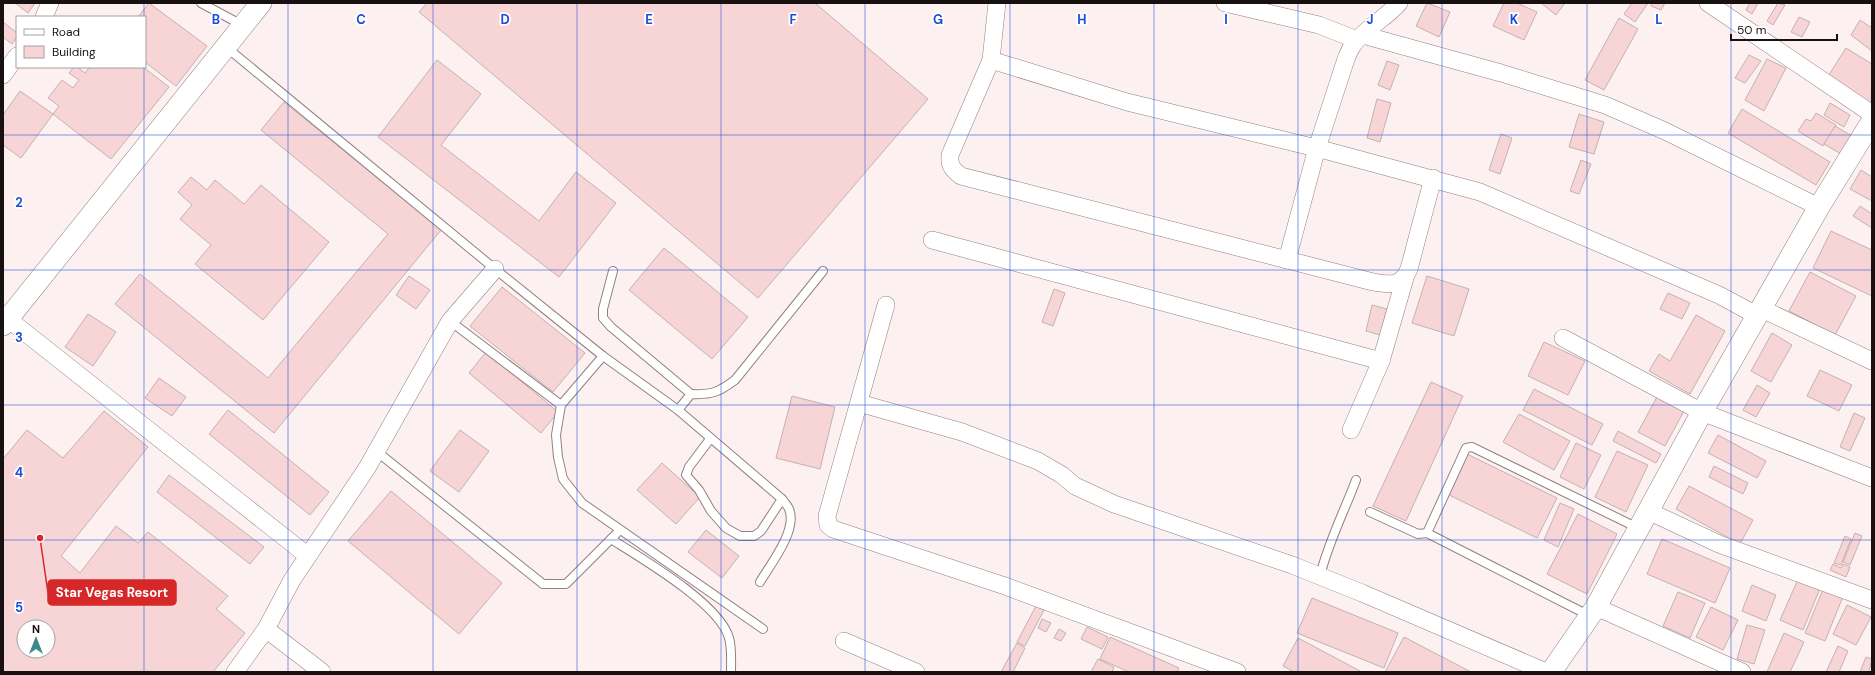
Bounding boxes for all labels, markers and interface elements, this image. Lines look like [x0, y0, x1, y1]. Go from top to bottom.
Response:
text: B [212, 11, 220, 28]
text: C [356, 11, 366, 28]
text: D [500, 11, 510, 28]
text: E [645, 11, 653, 28]
text: F [789, 11, 797, 28]
text: G [933, 11, 943, 28]
text: H [1077, 11, 1087, 28]
text: I [1224, 11, 1228, 28]
text: J [1366, 11, 1374, 28]
text: K [1510, 11, 1519, 28]
text: L [1655, 11, 1663, 28]
legend [16, 16, 146, 68]
scale bar [1731, 16, 1837, 42]
text: 50 m [1737, 22, 1766, 38]
text: Road [52, 24, 80, 40]
text: Building [52, 44, 96, 60]
text: 2 [15, 194, 23, 211]
text: 3 [15, 329, 23, 346]
text: 4 [15, 464, 23, 481]
callout: Star Vegas Resort [48, 580, 176, 605]
text: Star Vegas Resort [56, 584, 168, 601]
text: 5 [15, 599, 23, 616]
north arrow [16, 619, 56, 659]
text: N [32, 622, 40, 636]

